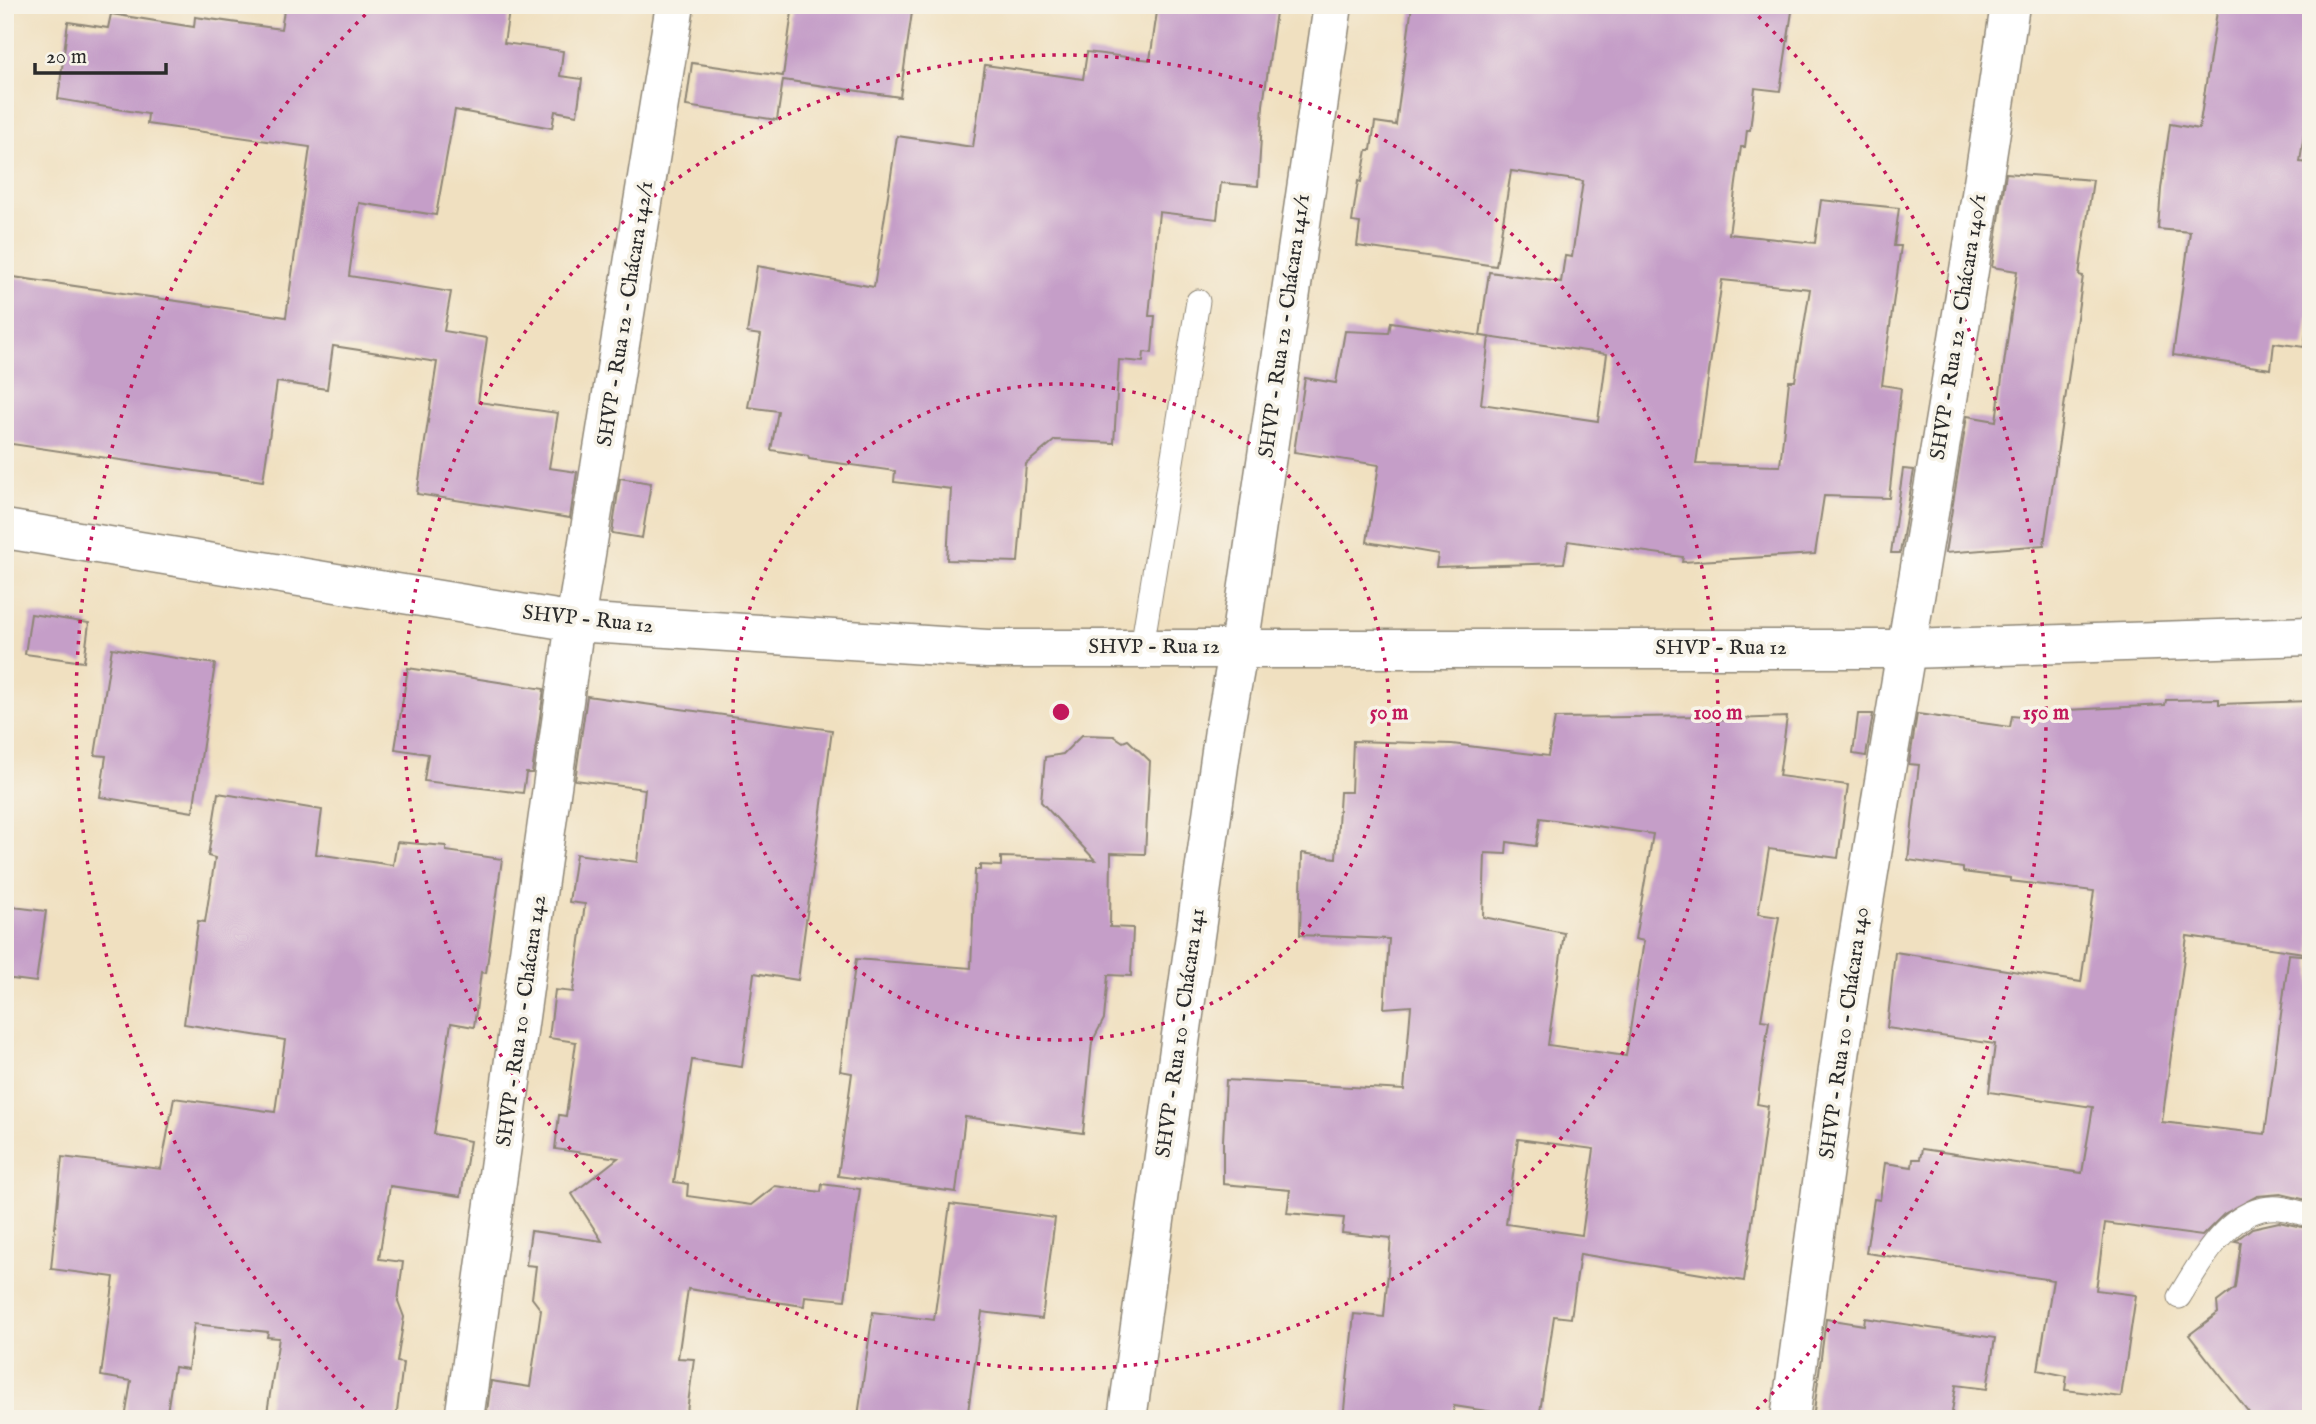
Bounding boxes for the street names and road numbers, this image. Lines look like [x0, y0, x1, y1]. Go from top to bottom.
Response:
street label: SHVP - Rua 12 - Chácara 142/1 [592, 179, 660, 449]
street label: SHVP - Rua 12 - Chácara 141/1 [1253, 192, 1317, 460]
street label: SHVP - Rua 12 - Chácara 140/1 [1925, 192, 1993, 462]
street label: SHVP - Rua 12 [521, 600, 655, 640]
street label: SHVP - Rua 12 [1088, 634, 1220, 661]
street label: SHVP - Rua 12 [1655, 635, 1787, 662]
street label: SHVP - Rua 10 - Chácara 142 [491, 893, 553, 1148]
street label: SHVP - Rua 10 - Chácara 140 [1814, 905, 1876, 1161]
street label: SHVP - Rua 10 - Chácara 141 [1150, 907, 1212, 1159]

